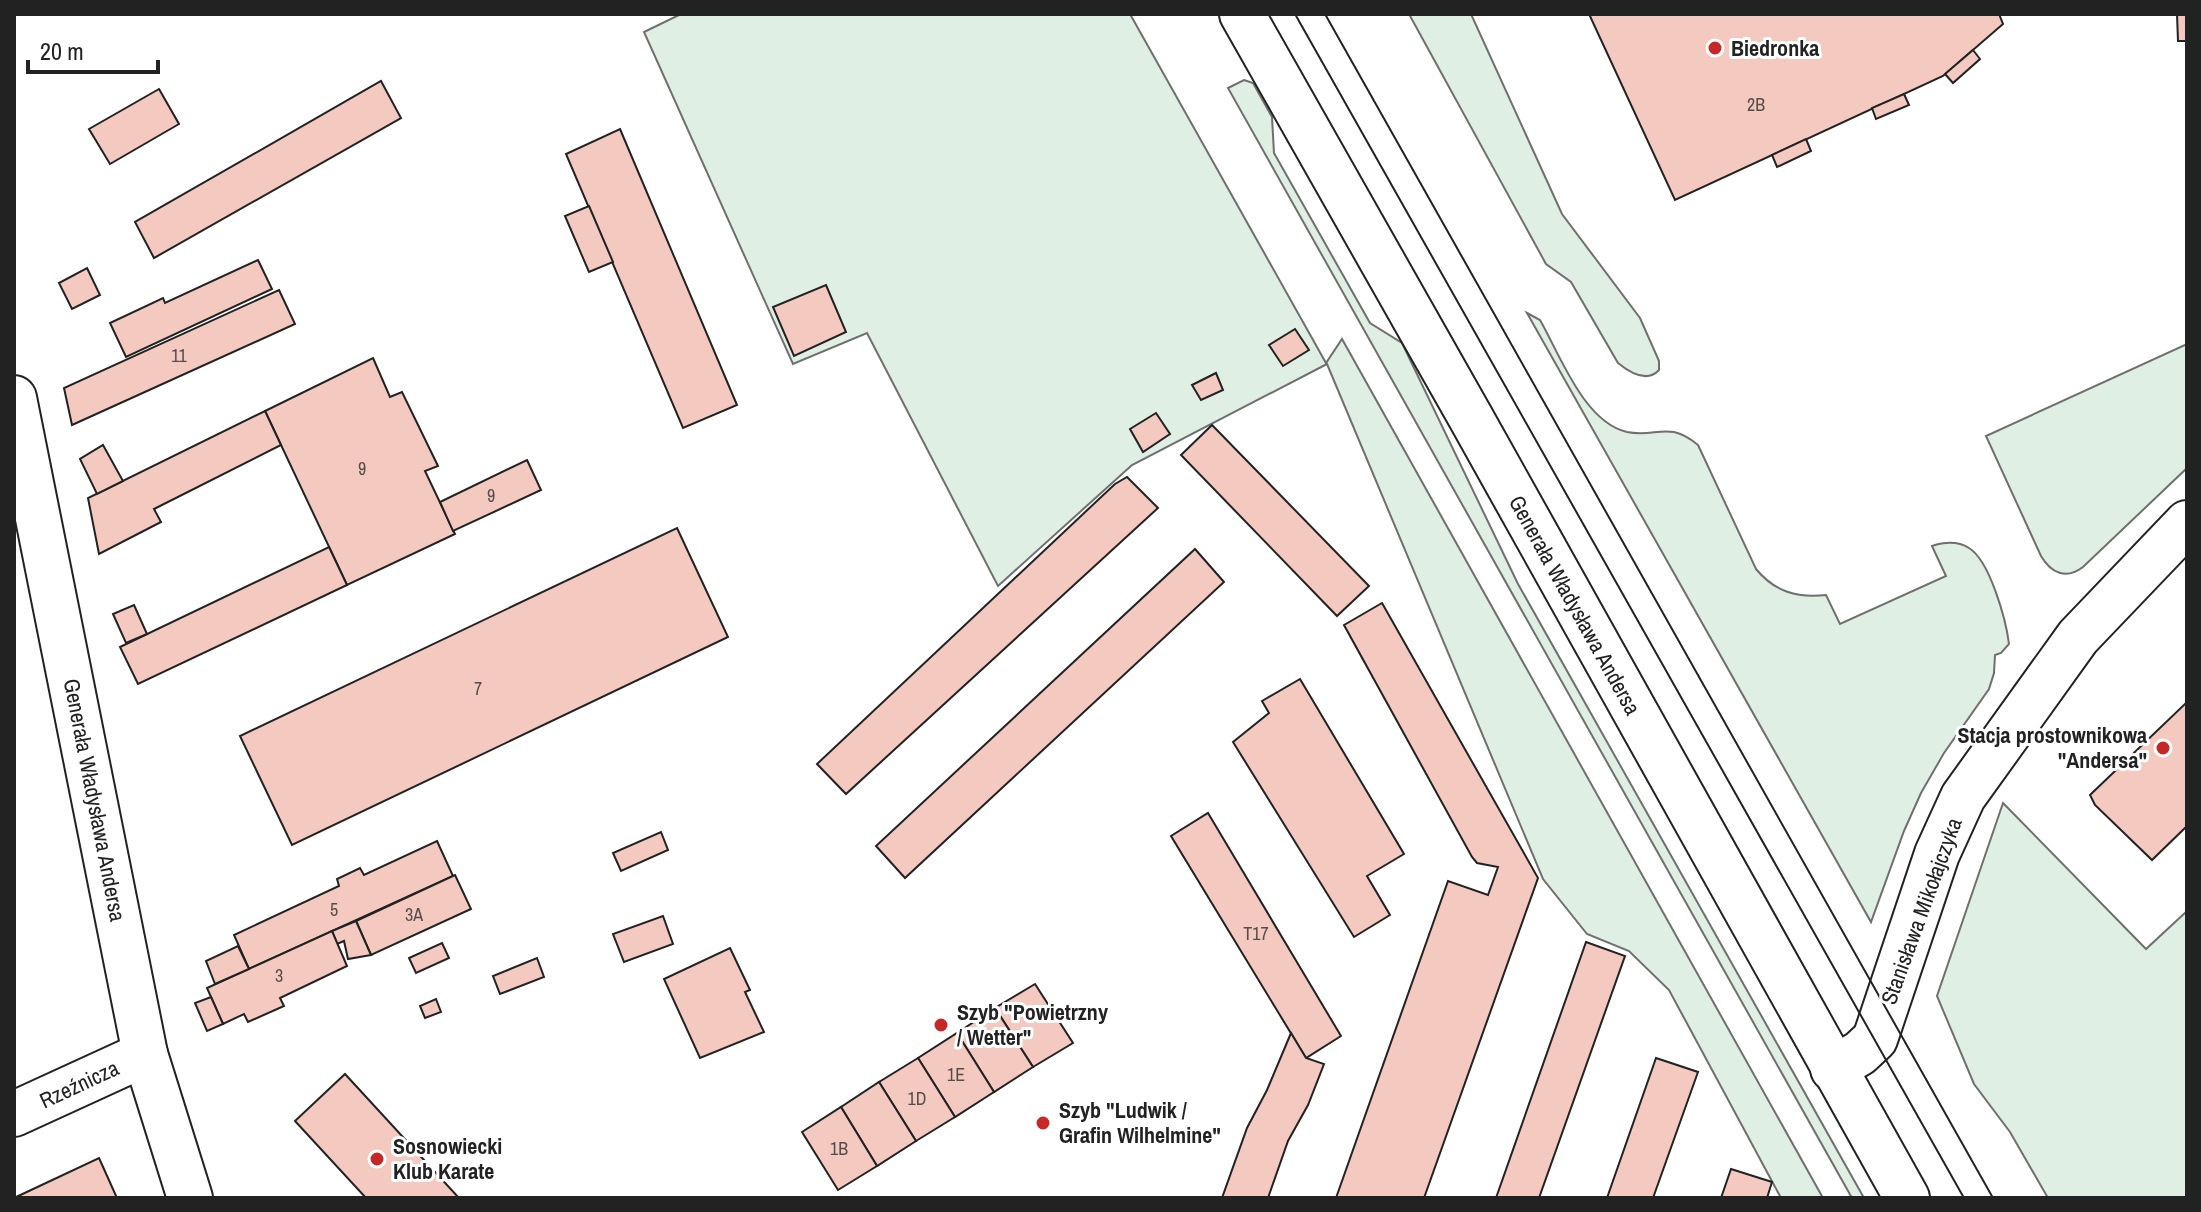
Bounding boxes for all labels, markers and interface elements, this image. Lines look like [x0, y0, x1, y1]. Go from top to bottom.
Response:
scale bar [28, 24, 158, 74]
place label: Biedronka [1731, 33, 1819, 63]
text: 20 m [40, 35, 84, 67]
marker: Biedronka [1706, 39, 1724, 57]
house number: 2B [1747, 92, 1765, 117]
house number: 11 [171, 343, 187, 368]
house number: 9 [358, 456, 366, 481]
house number: 9 [487, 483, 495, 508]
street label: Generała Władysława Andersa [1502, 490, 1648, 720]
street label: Generała Władysława Andersa [57, 676, 133, 924]
house number: 7 [474, 676, 482, 701]
place label: Stacja prostownikowa "Andersa" [1958, 720, 2147, 775]
marker: Stacja prostownikowa "Andersa" [2154, 739, 2172, 757]
street label: Stanisława Mikołajczyka [1873, 814, 1969, 1008]
house number: 5 [330, 897, 338, 922]
house number: 3A [405, 902, 423, 927]
house number: T17 [1243, 921, 1269, 946]
house number: 3 [275, 963, 283, 988]
place label: Szyb "Powietrzny / Wetter" [957, 997, 1108, 1052]
marker: Szyb "Powietrzny / Wetter" [932, 1016, 950, 1034]
street label: Rzeźnicza [34, 1053, 124, 1115]
house number: 1E [947, 1062, 965, 1087]
house number: 1D [908, 1086, 926, 1111]
place label: Szyb "Ludwik / Grafin Wilhelmine" [1059, 1095, 1221, 1150]
marker: Szyb "Ludwik / Grafin Wilhelmine" [1034, 1114, 1052, 1132]
place label: Sosnowiecki Klub Karate [393, 1131, 502, 1186]
house number: 1B [830, 1136, 848, 1161]
marker: Sosnowiecki Klub Karate [368, 1150, 386, 1168]

